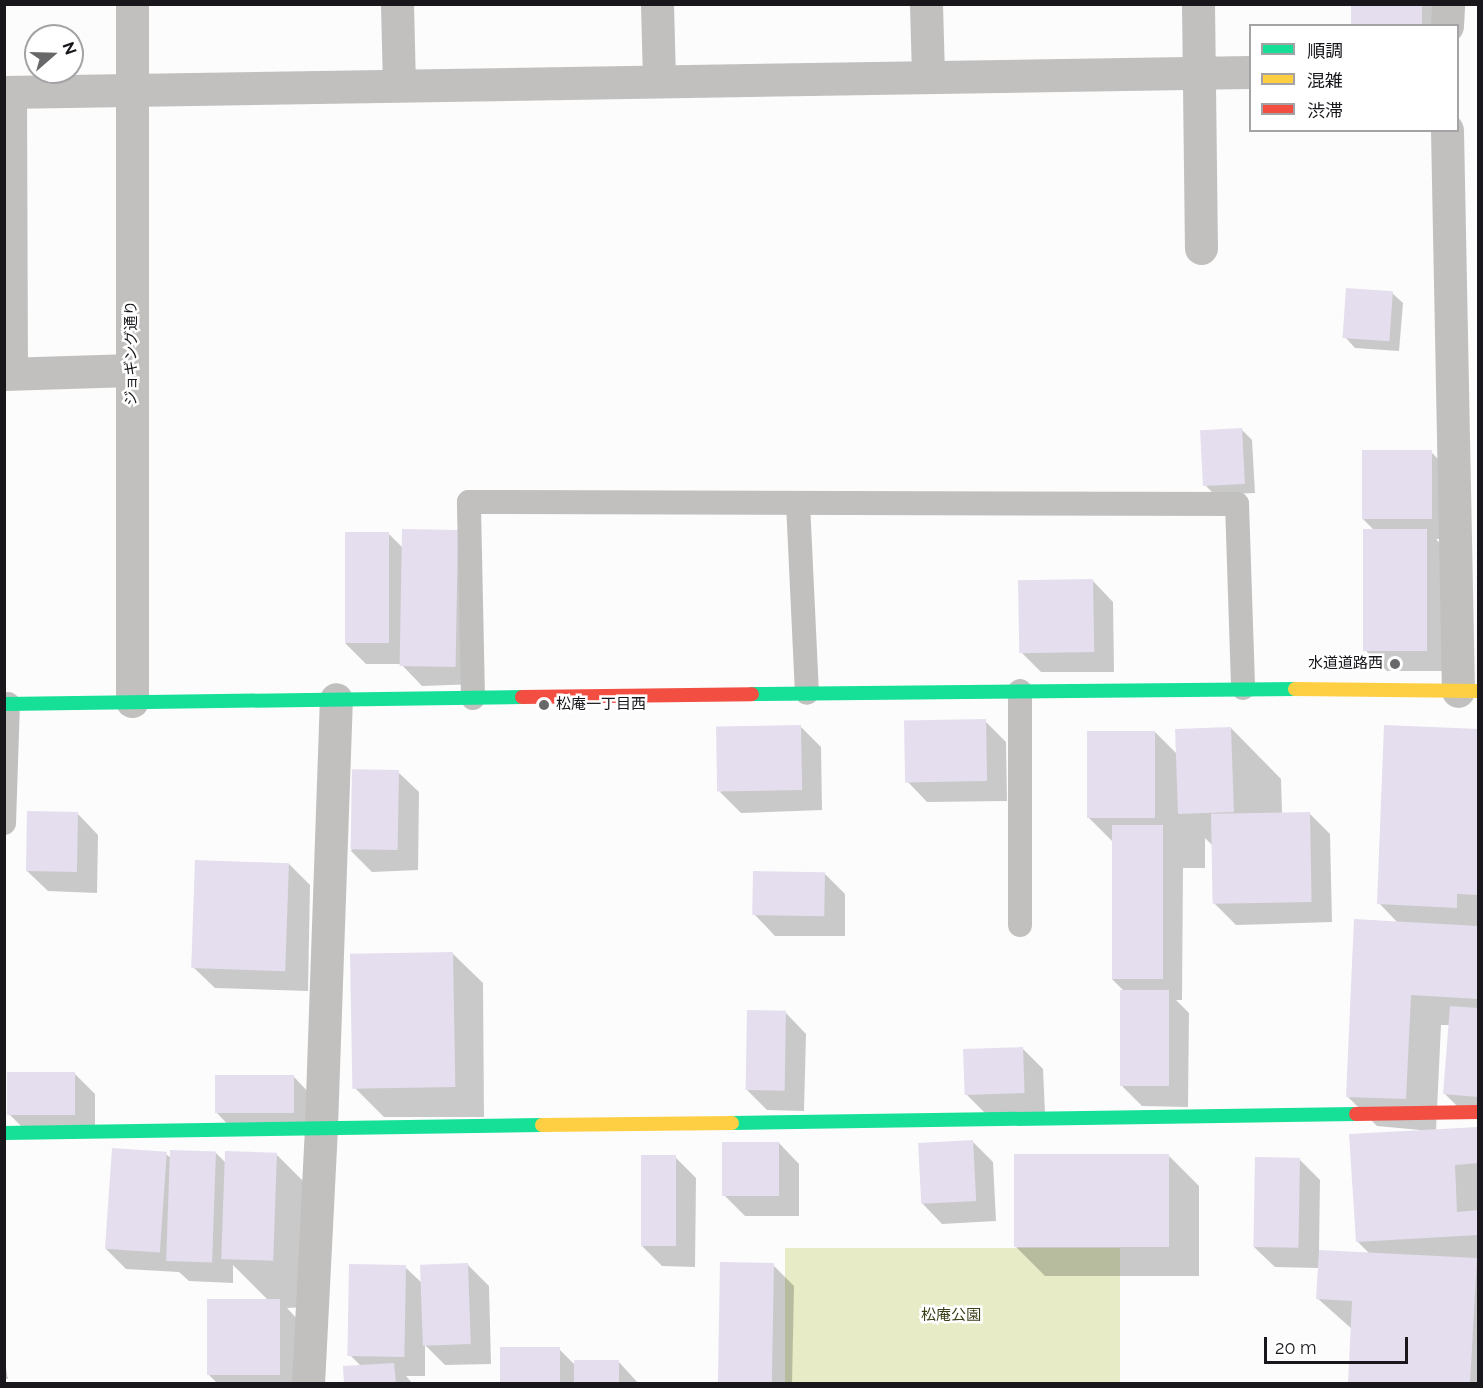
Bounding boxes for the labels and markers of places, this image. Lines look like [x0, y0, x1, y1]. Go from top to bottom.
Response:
place label: 水道道路西 [1308, 655, 1383, 673]
marker: 水道道路西 [1388, 657, 1402, 671]
place label: 松庵一丁目西 [556, 696, 646, 714]
marker: 松庵一丁目西 [537, 698, 551, 712]

